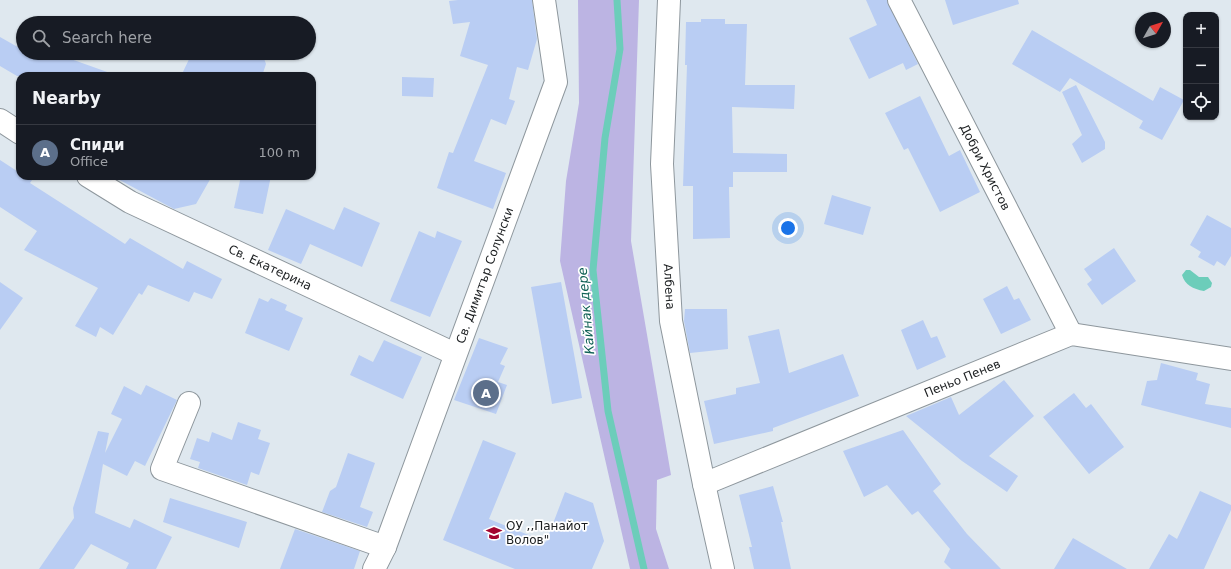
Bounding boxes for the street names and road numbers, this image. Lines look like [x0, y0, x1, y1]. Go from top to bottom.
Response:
street label: Добри Христов [957, 122, 1013, 213]
street label: Св. Димитър Солунски [453, 205, 516, 345]
street label: Св. Екатерина [226, 242, 314, 293]
street label: Албена [661, 263, 677, 310]
street label: Пеньо Пенев [922, 357, 1003, 400]

